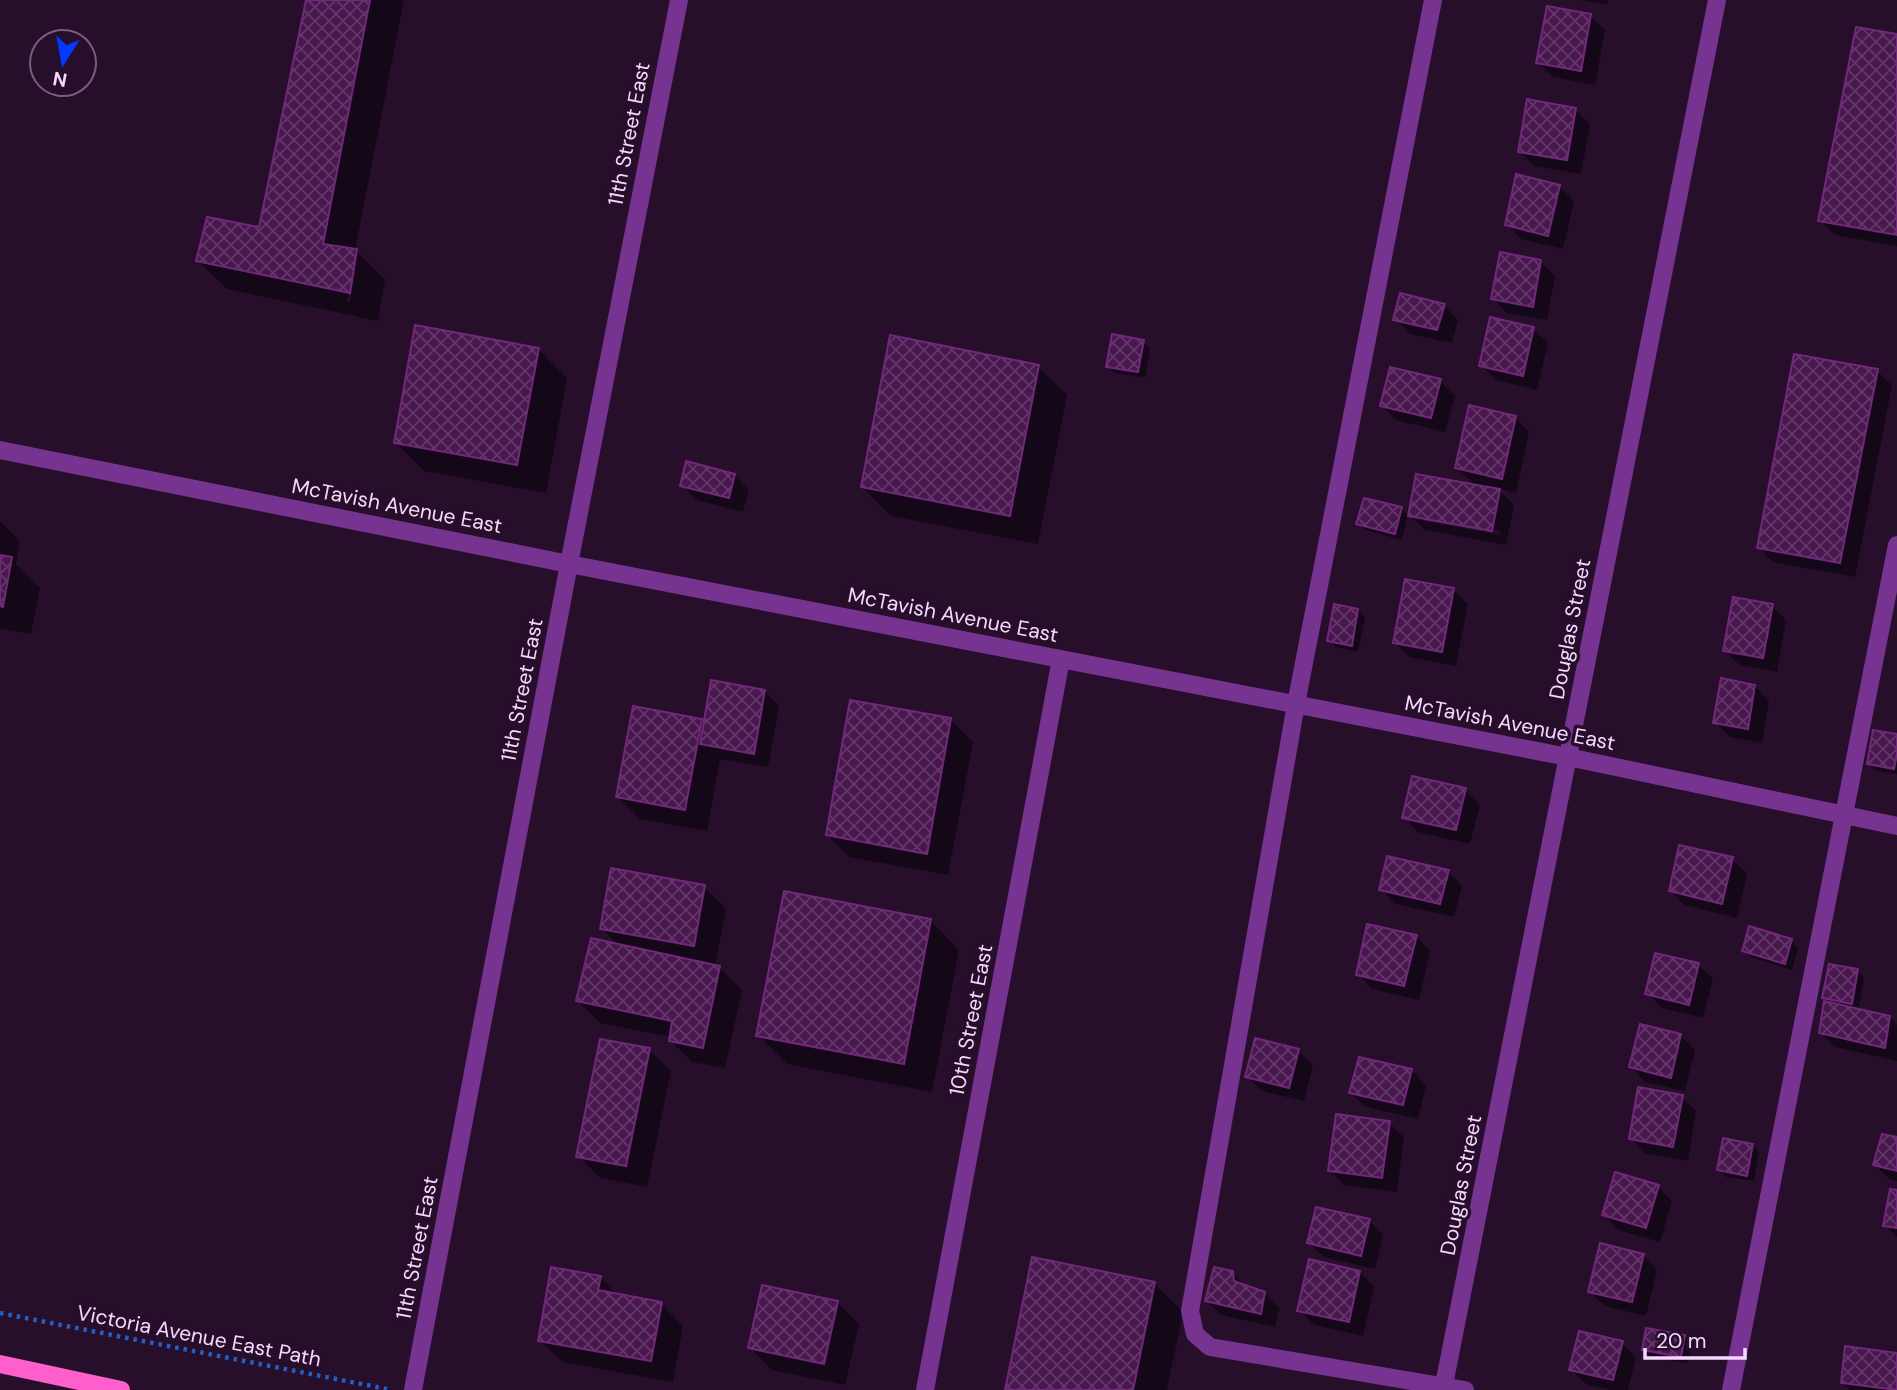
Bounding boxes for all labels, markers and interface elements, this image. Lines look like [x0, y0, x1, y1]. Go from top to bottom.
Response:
north arrow [28, 28, 98, 98]
street label: 11th Street East [601, 60, 657, 208]
text: N [51, 66, 69, 93]
street label: McTavish Avenue East [289, 472, 505, 540]
street label: Douglas Street [1543, 556, 1597, 702]
street label: McTavish Avenue East [845, 581, 1061, 649]
street label: 11th Street East [494, 616, 550, 764]
street label: McTavish Avenue East [1402, 689, 1618, 757]
street label: 10th Street East [943, 942, 999, 1098]
street label: Douglas Street [1434, 1112, 1488, 1258]
street label: 11th Street East [389, 1174, 445, 1322]
street label: Victoria Avenue East Path [74, 1299, 324, 1373]
scale bar [1645, 1316, 1745, 1360]
text: 20 m [1656, 1327, 1707, 1355]

